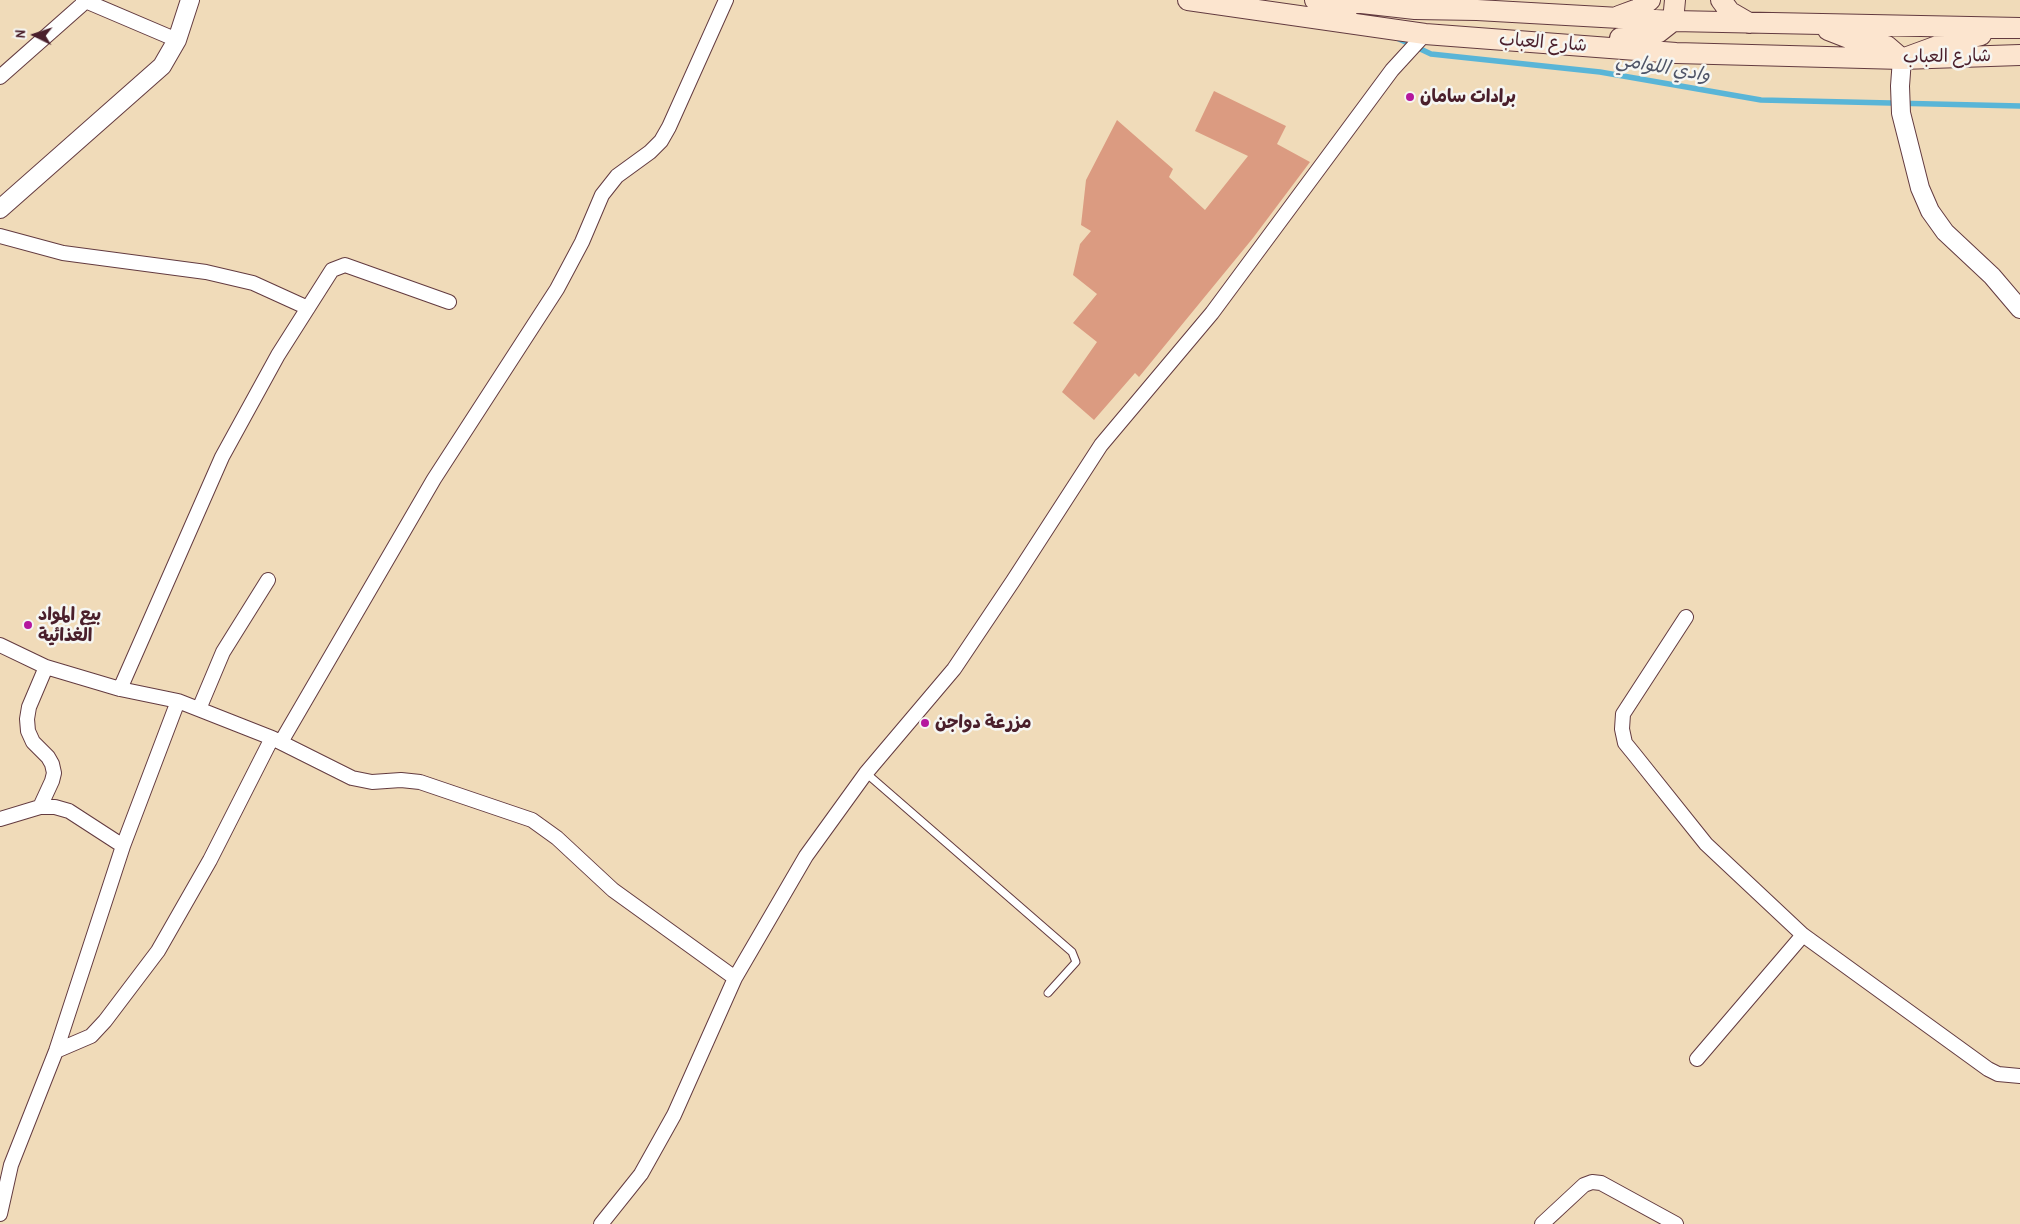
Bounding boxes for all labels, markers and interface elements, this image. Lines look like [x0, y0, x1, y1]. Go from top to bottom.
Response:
north arrow [10, 10, 60, 60]
street label: شارع العباب [1498, 29, 1588, 57]
text: N [10, 30, 29, 38]
street label: شارع العباب [1903, 45, 1991, 69]
water label: وادي اللوامي [1614, 49, 1712, 87]
place label: برادات سامان [1420, 86, 1516, 108]
marker: برادات سامان [1404, 91, 1416, 103]
place label: بيع المواد الغذائية [38, 604, 101, 646]
marker: بيع المواد الغذائية [22, 619, 34, 631]
place label: مزرعة دواجن [935, 712, 1031, 734]
marker: مزرعة دواجن [919, 717, 931, 729]

